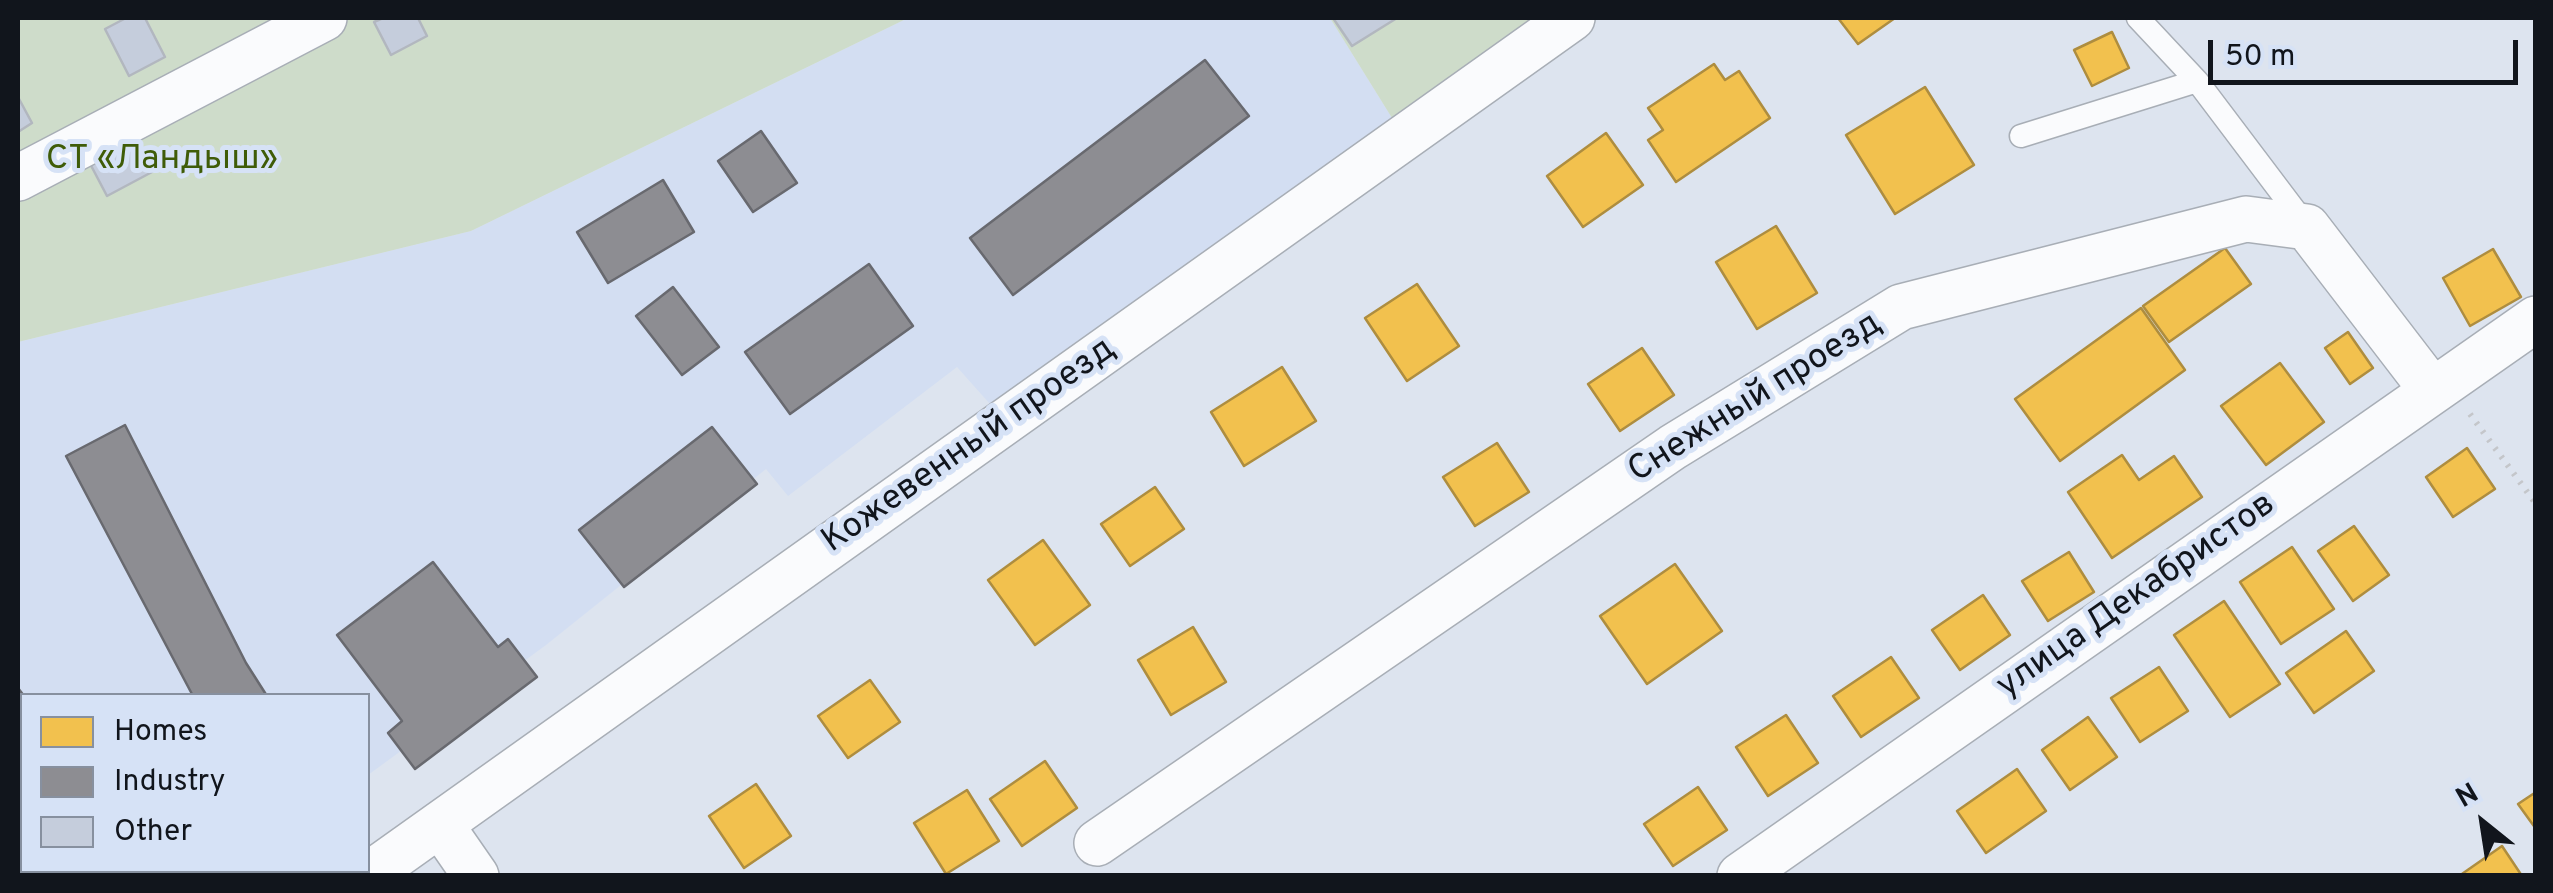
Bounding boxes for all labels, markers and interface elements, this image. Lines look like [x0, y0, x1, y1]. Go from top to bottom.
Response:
scale bar [2213, 20, 2523, 82]
text: 50 m [2225, 39, 2295, 76]
park label: СТ «Ландыш» [46, 140, 278, 182]
street label: Снежный проезд [1622, 304, 1890, 494]
street label: Кожевенный проезд [815, 330, 1125, 564]
street label: улица Декабристов [1990, 485, 2284, 709]
legend [20, 693, 370, 873]
text: Homes [114, 714, 207, 751]
text: Industry [114, 764, 225, 801]
north arrow [2433, 773, 2533, 873]
text: N [2450, 776, 2486, 818]
text: Other [114, 814, 192, 851]

